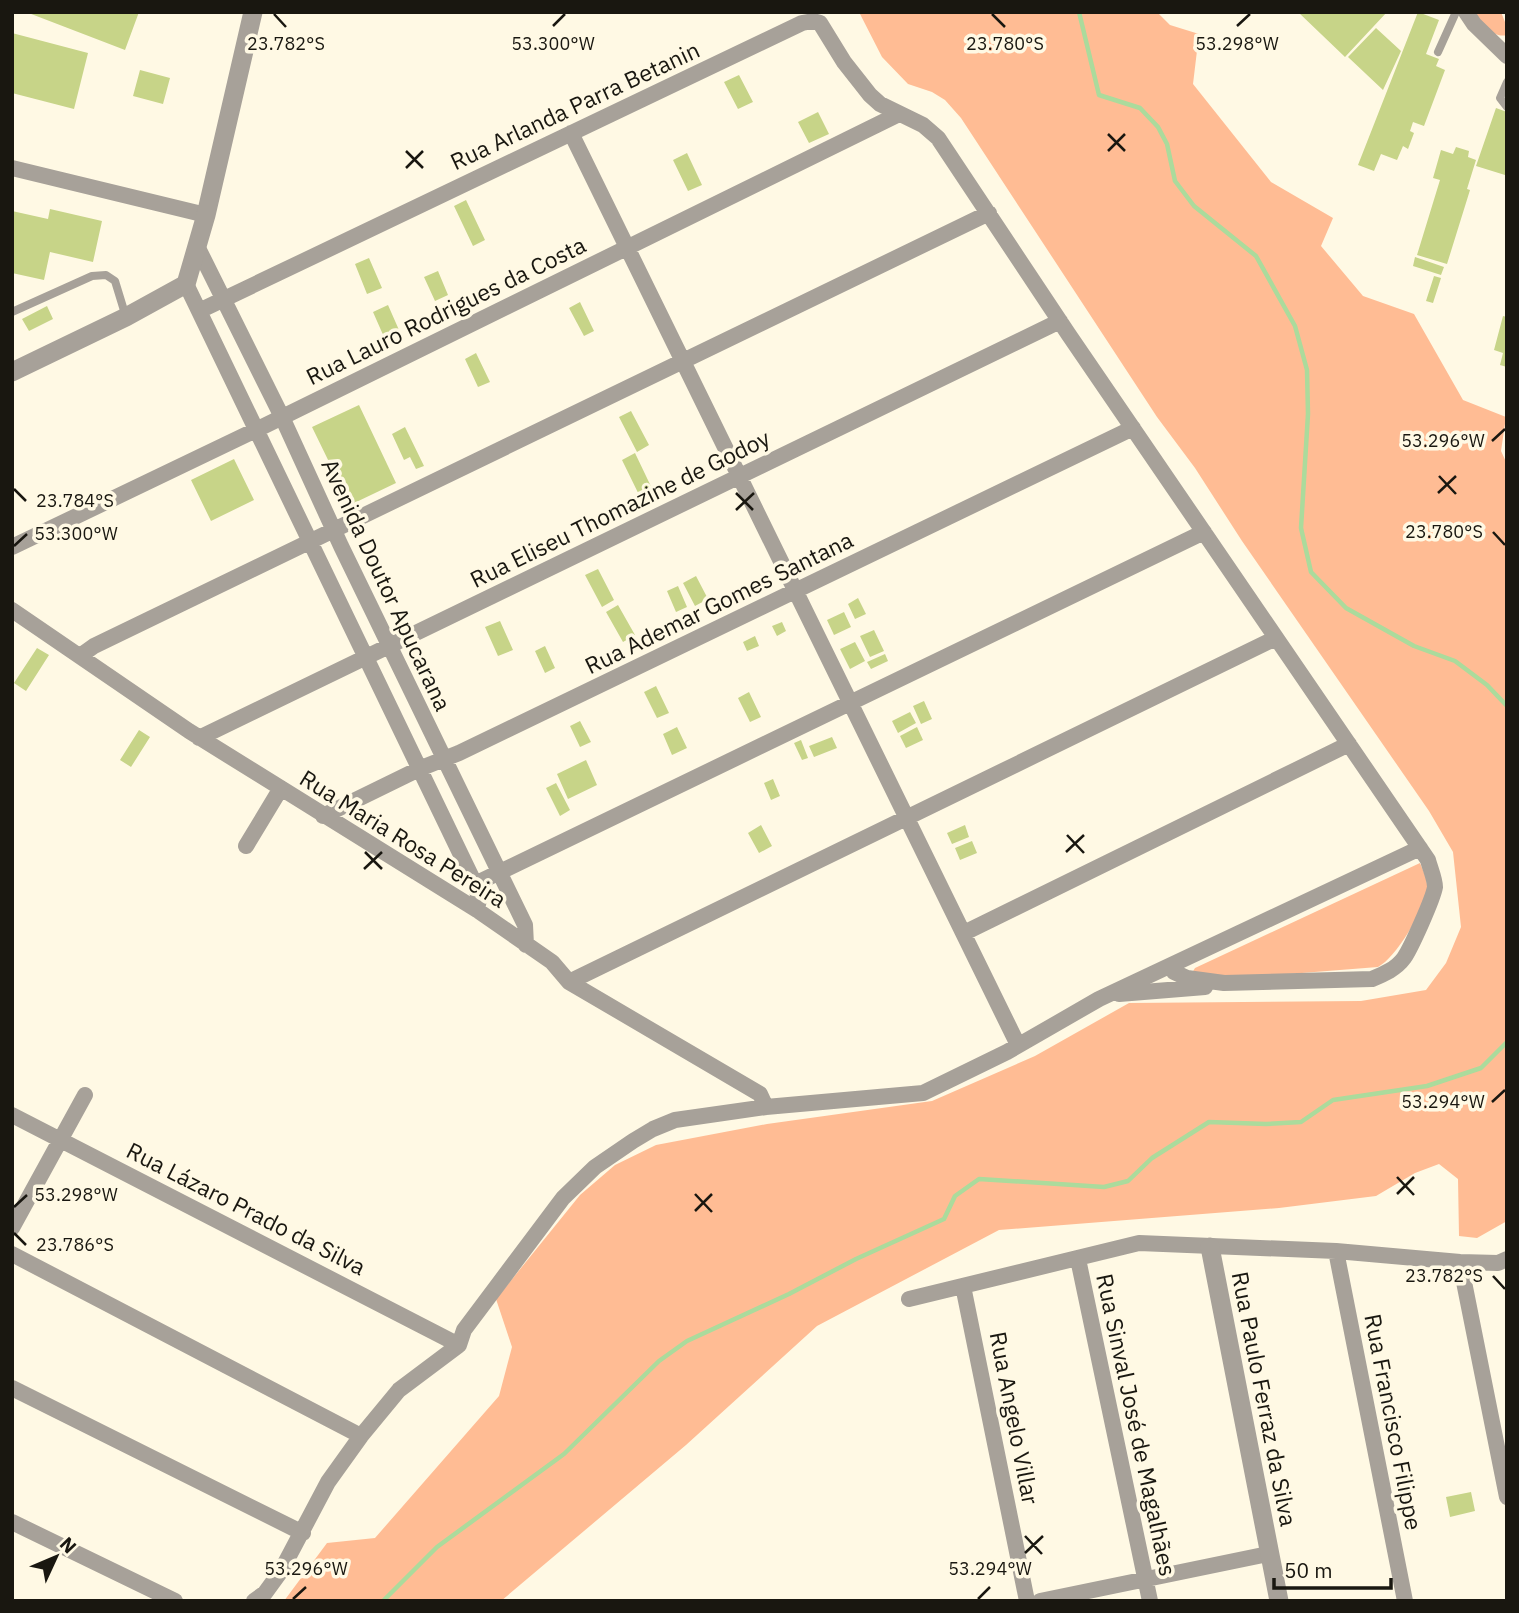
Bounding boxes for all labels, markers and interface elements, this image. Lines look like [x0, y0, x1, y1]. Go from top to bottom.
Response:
text: 23.782°S [247, 32, 325, 55]
text: 53.300°W [511, 32, 595, 55]
text: 23.780°S [966, 32, 1044, 55]
text: 53.298°W [1195, 32, 1279, 55]
street label: Rua Arlanda Parra Betanin [445, 34, 704, 176]
street label: Rua Lauro Rodrigues da Costa [301, 229, 590, 391]
street label: Rua Eliseu Thomazine de Godoy [465, 422, 775, 594]
text: 53.296°W [1401, 429, 1485, 452]
street label: Avenida Doutor Apucarana [315, 454, 459, 716]
text: 23.784°S [36, 489, 114, 512]
text: 23.780°S [1405, 520, 1483, 543]
text: 53.300°W [34, 522, 118, 545]
street label: Rua Ademar Gomes Santana [579, 524, 858, 680]
street label: Rua Maria Rosa Pereira [295, 762, 512, 914]
text: 53.294°W [1401, 1090, 1485, 1113]
street label: Rua Lázaro Prado da Silva [122, 1135, 371, 1282]
text: 53.298°W [34, 1183, 118, 1206]
text: 23.786°S [36, 1233, 114, 1256]
text: 23.782°S [1405, 1264, 1483, 1287]
street label: Rua Paulo Ferraz da Silva [1226, 1269, 1304, 1529]
street label: Rua Sinval José de Magalhães [1090, 1271, 1184, 1579]
street label: Rua Francisco Filippe [1358, 1311, 1430, 1533]
street label: Rua Angelo Villar [984, 1329, 1047, 1507]
north arrow [21, 1522, 91, 1592]
text: N [55, 1532, 82, 1558]
scale bar [1274, 1546, 1391, 1590]
text: 50 m [1284, 1556, 1333, 1584]
text: 53.296°W [264, 1557, 348, 1580]
text: 53.294°W [948, 1557, 1032, 1580]

